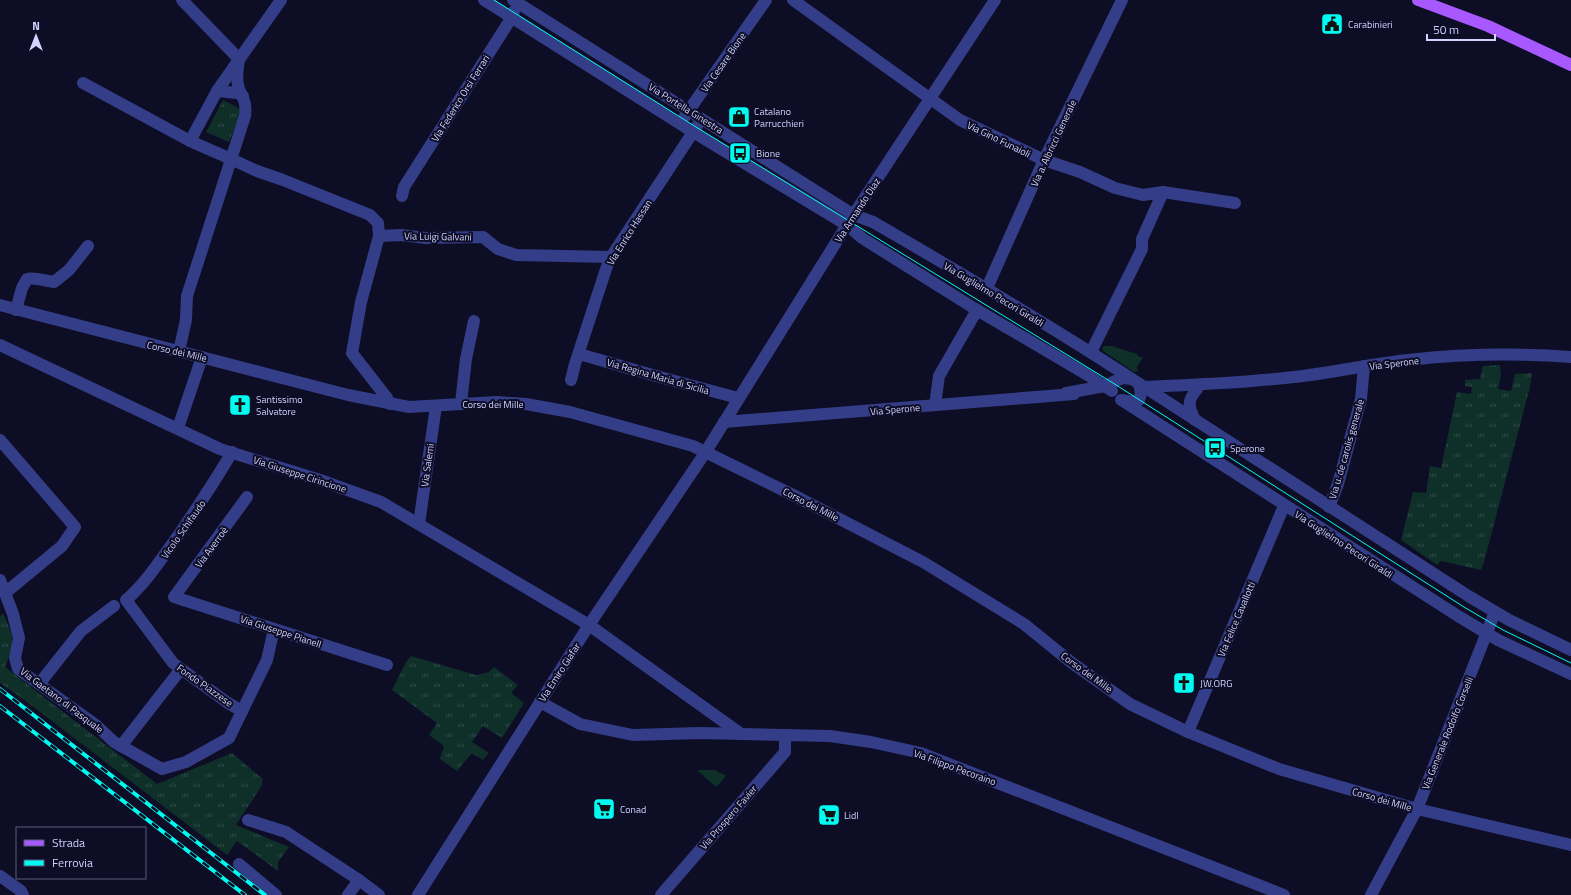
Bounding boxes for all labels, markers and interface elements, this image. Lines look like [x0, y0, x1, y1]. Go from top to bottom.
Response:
public building icon: Carabinieri [1319, 11, 1345, 37]
north arrow [16, 16, 56, 56]
scale bar [1427, 16, 1495, 42]
place label: Carabinieri [1348, 17, 1393, 32]
text: N [32, 18, 40, 34]
text: 50 m [1433, 20, 1459, 39]
street label: Via Cesare Bione [697, 29, 750, 95]
street label: Via Federico Orsi Ferrari [428, 52, 493, 145]
street label: Via Portella Ginestra [645, 79, 726, 137]
street label: Via a. Albricci Generale [1027, 97, 1080, 189]
shop icon: Catalano Parrucchieri [726, 104, 752, 130]
place label: Catalano Parrucchieri [754, 104, 804, 131]
street label: Via Gino Funaioli [964, 118, 1033, 161]
bus stop icon: Bione [727, 140, 753, 166]
place label: Bione [756, 146, 780, 161]
street label: Via Armando Diaz [831, 175, 884, 246]
street label: Via Enrico Hassan [603, 196, 656, 268]
street label: Via Luigi Galvani [404, 228, 472, 245]
street label: Via Guglielmo Pecori Giraldi [941, 259, 1047, 330]
street label: Corso dei Mille [145, 337, 208, 366]
street label: Via Sperone [1368, 353, 1420, 374]
street label: Via Regina Maria di Sicilia [605, 355, 711, 398]
church icon: Santissimo Salvatore [227, 392, 253, 418]
place label: Santissimo Salvatore [256, 392, 303, 419]
street label: Corso dei Mille [462, 397, 524, 412]
street label: Via u. de carolis generale [1325, 397, 1368, 501]
street label: Via Sperone [869, 400, 921, 419]
bus stop icon: Sperone [1202, 435, 1228, 461]
place label: Sperone [1230, 441, 1265, 456]
street label: Via Salemi [417, 442, 438, 488]
street label: Via Giuseppe Cirincione [251, 452, 348, 497]
street label: Corso dei Mille [780, 484, 841, 525]
street label: Vicolo Schifaudo [157, 497, 209, 562]
street label: Via Guglielmo Pecori Giraldi [1292, 507, 1396, 582]
street label: Via Averroè [191, 524, 232, 571]
street label: Via Felice Cavallotti [1214, 579, 1259, 659]
street label: Via Giuseppe Pianell [238, 611, 323, 652]
street label: Via Emiro Giafar [535, 640, 584, 705]
street label: Corso dei Mille [1058, 648, 1116, 696]
street label: Fondo Piazzese [174, 660, 236, 710]
street label: Via Gaetano di Pasquale [17, 664, 107, 737]
church icon: JW.ORG [1171, 670, 1197, 696]
street label: Via Generale Rodolfo Corselli [1418, 675, 1477, 792]
place label: JW.ORG [1200, 676, 1232, 691]
street label: Via Filippo Pecoraino [911, 746, 998, 789]
street label: Via Prospero Favier [696, 781, 761, 853]
street label: Corso dei Mille [1350, 784, 1413, 815]
supermarket icon: Conad [591, 796, 617, 822]
place label: Conad [620, 802, 646, 817]
supermarket icon: Lidl [816, 802, 842, 828]
place label: Lidl [844, 808, 859, 823]
legend [16, 827, 146, 879]
text: Strada [52, 833, 85, 852]
text: Ferrovia [52, 853, 93, 872]

